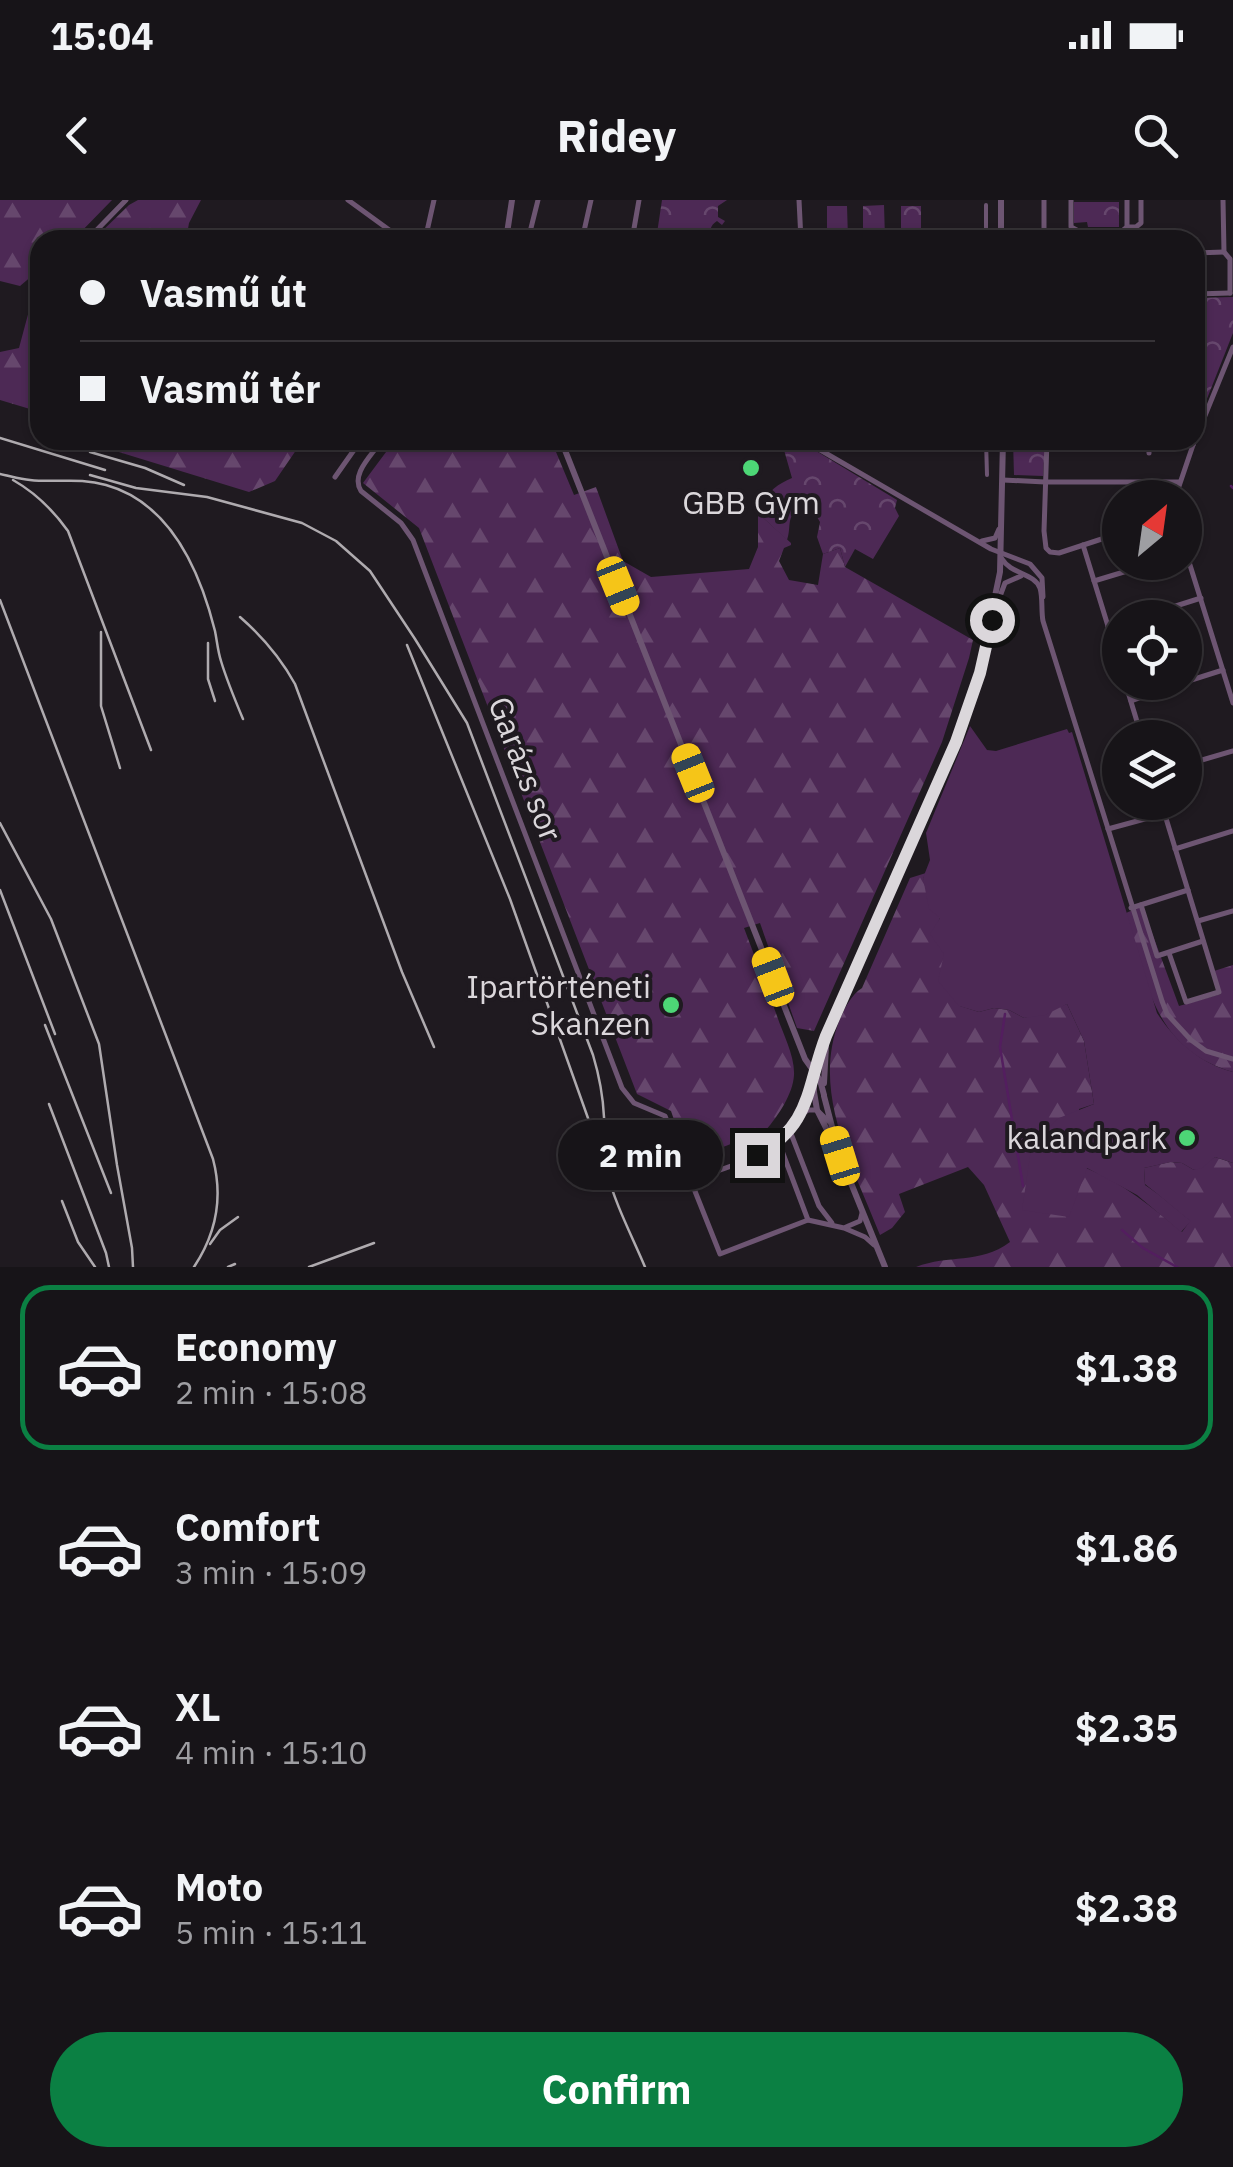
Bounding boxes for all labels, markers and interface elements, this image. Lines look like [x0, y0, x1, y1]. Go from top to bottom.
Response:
text: 15:04 [50, 11, 154, 60]
text: Ridey [557, 106, 676, 164]
icon: back [50, 108, 105, 163]
icon: search [1128, 108, 1183, 163]
text: Vasmű út [140, 268, 307, 317]
text: Vasmű tér [140, 364, 321, 413]
marker: GBB Gym [740, 457, 762, 479]
north arrow [1102, 480, 1202, 580]
map controls [1102, 480, 1202, 820]
place label: GBB Gym [682, 481, 820, 523]
car [593, 553, 643, 619]
route start [970, 598, 1015, 643]
button: locate [1102, 600, 1202, 700]
street label: Garázs sor [479, 691, 573, 847]
button: layers [1102, 720, 1202, 820]
car [668, 740, 718, 806]
car [748, 944, 798, 1010]
place label: Ipartörténeti Skanzen [466, 965, 651, 1044]
marker: Ipartörténeti Skanzen [660, 994, 682, 1016]
place label: kalandpark [1006, 1116, 1167, 1158]
callout: 2 min [557, 1120, 722, 1190]
car [817, 1123, 863, 1189]
marker: kalandpark [1176, 1127, 1198, 1149]
route end [735, 1133, 780, 1178]
text: 2 min [599, 1134, 682, 1176]
text: Economy [175, 1322, 337, 1371]
icon: car [55, 1323, 145, 1413]
text: $1.38 [1075, 1343, 1178, 1392]
text: 2 min · 15:08 [175, 1371, 368, 1413]
text: Comfort [175, 1502, 320, 1551]
icon: car [55, 1503, 145, 1593]
text: $1.86 [1075, 1523, 1178, 1572]
text: 3 min · 15:09 [175, 1551, 368, 1593]
text: XL [175, 1682, 221, 1731]
icon: car [55, 1683, 145, 1773]
text: $2.35 [1075, 1703, 1178, 1752]
text: 4 min · 15:10 [175, 1731, 368, 1773]
text: Moto [175, 1862, 263, 1911]
icon: car [55, 1863, 145, 1953]
text: $2.38 [1075, 1883, 1178, 1932]
text: 5 min · 15:11 [175, 1911, 368, 1953]
button: Confirm [50, 2032, 1183, 2147]

